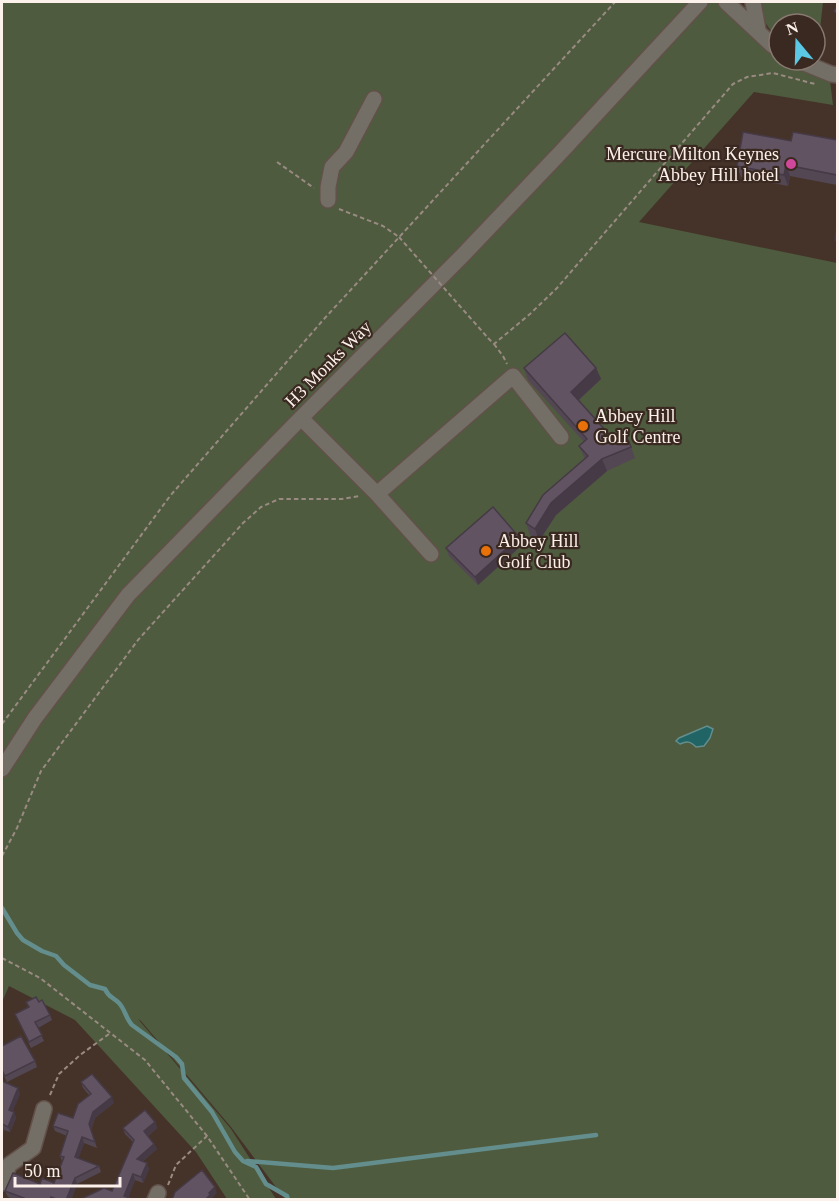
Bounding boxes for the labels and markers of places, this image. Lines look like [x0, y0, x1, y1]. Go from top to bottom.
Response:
place label: Mercure Milton Keynes Abbey Hill hotel [606, 144, 779, 185]
marker: Mercure Milton Keynes Abbey Hill hotel [784, 157, 798, 171]
place label: Abbey Hill Golf Centre [595, 406, 680, 447]
marker: Abbey Hill Golf Centre [576, 419, 590, 433]
place label: Abbey Hill Golf Club [498, 531, 579, 572]
marker: Abbey Hill Golf Club [479, 544, 493, 558]

